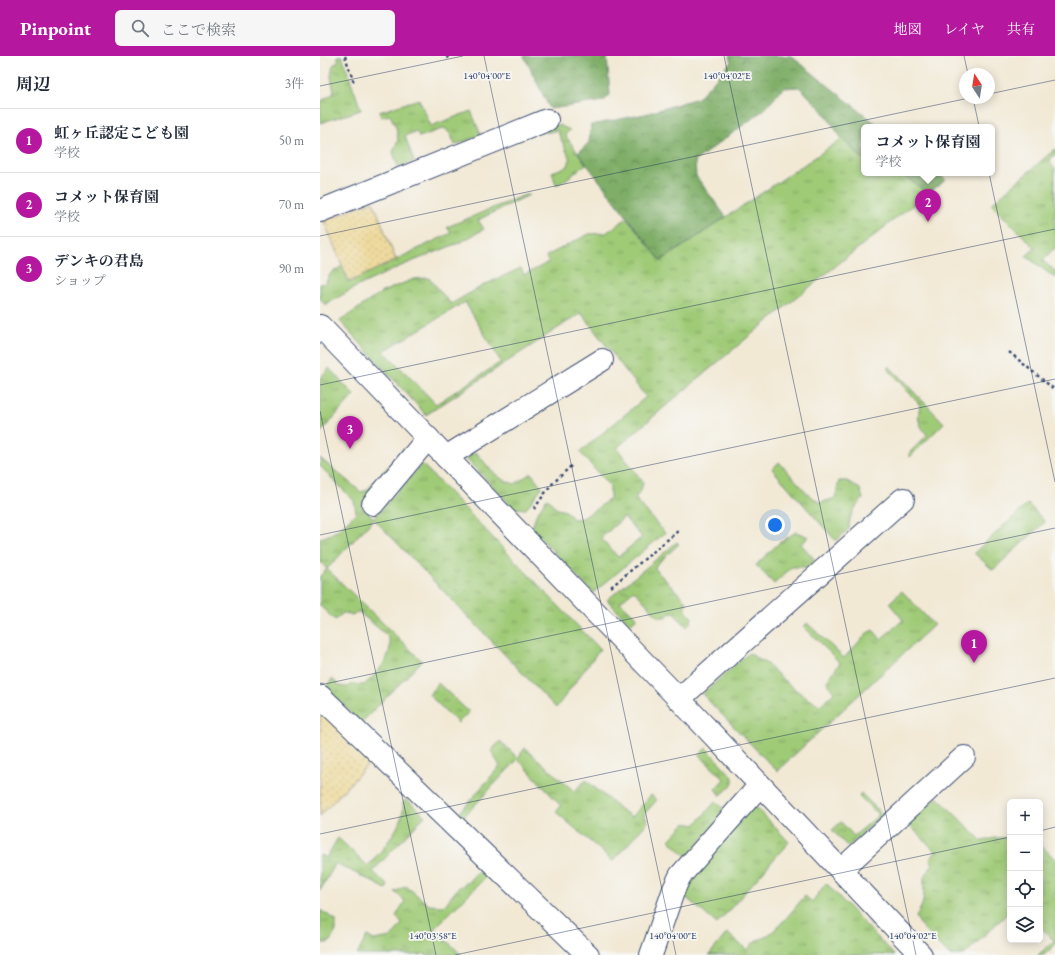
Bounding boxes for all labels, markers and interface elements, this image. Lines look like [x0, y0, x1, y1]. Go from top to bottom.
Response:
search box [115, 10, 395, 46]
text: Pinpoint [20, 16, 91, 41]
icon: search [129, 17, 151, 39]
text: ここで検索 [161, 20, 236, 39]
text: 地図 [894, 20, 922, 38]
text: レイヤ [944, 20, 985, 38]
text: 共有 [1007, 20, 1035, 38]
north arrow [959, 68, 995, 104]
text: 140°04'00"E [463, 69, 511, 82]
text: 140°04'02"E [703, 69, 751, 82]
text: 周辺 [16, 73, 50, 95]
text: 3件 [285, 75, 304, 92]
text: 虹ヶ丘認定こども園 [54, 123, 189, 142]
popup [861, 124, 995, 176]
text: 1 [26, 132, 32, 149]
text: 50 m [279, 132, 304, 149]
text: コメット保育園 [875, 132, 981, 151]
text: 学校 [54, 144, 80, 161]
text: 学校 [875, 153, 902, 170]
text: コメット保育園 [54, 187, 159, 206]
pin: 2 [915, 189, 941, 222]
text: 2 [26, 196, 32, 213]
text: 70 m [279, 196, 304, 213]
text: 学校 [54, 208, 80, 225]
text: デンキの君島 [54, 251, 144, 270]
text: 3 [26, 260, 32, 277]
text: 90 m [279, 260, 304, 277]
text: ショップ [54, 272, 106, 289]
pin: 3 [337, 416, 363, 449]
your location [765, 515, 785, 535]
pin: 1 [961, 630, 987, 663]
map controls [1007, 799, 1043, 943]
button: + [1007, 799, 1043, 835]
button: − [1007, 835, 1043, 871]
button: locate [1007, 871, 1043, 907]
button: layers [1007, 907, 1043, 943]
text: 140°03'58"E [409, 929, 457, 942]
text: 140°04'00"E [649, 929, 697, 942]
text: 140°04'02"E [889, 929, 937, 942]

